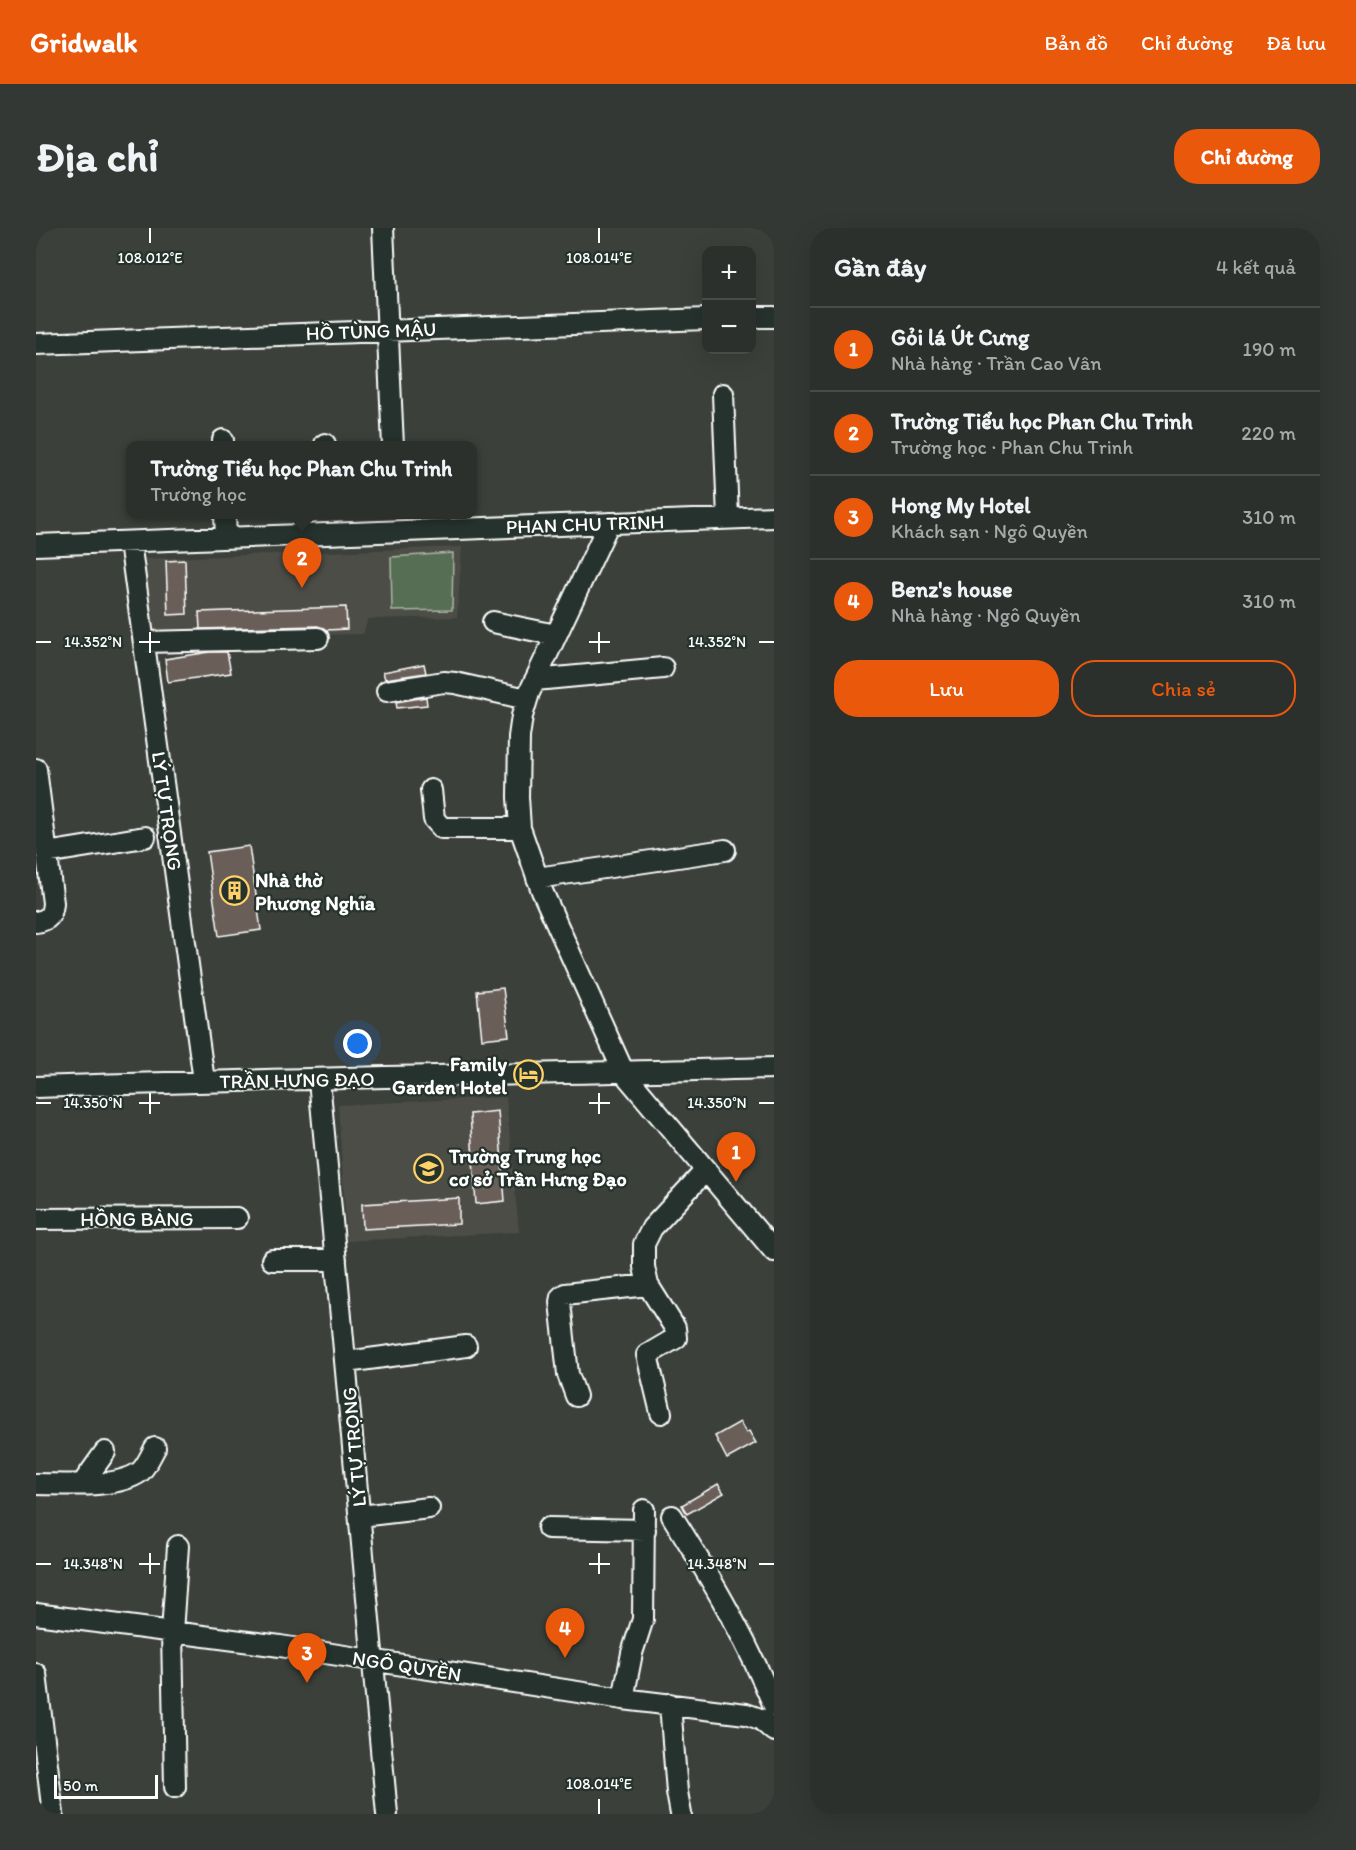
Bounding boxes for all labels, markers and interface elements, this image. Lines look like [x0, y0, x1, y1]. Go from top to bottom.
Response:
text: Gridwalk [30, 25, 138, 59]
text: Bản đồ [1044, 30, 1108, 55]
text: Chỉ đường [1141, 30, 1233, 55]
text: Đã lưu [1266, 30, 1326, 55]
button: Chỉ đường [1174, 129, 1320, 184]
text: Địa chỉ [36, 131, 159, 182]
map controls [702, 246, 756, 354]
button: + [702, 246, 756, 300]
text: 108.012°E [118, 249, 182, 267]
text: 108.014°E [566, 249, 632, 267]
text: Gần đây [834, 251, 926, 283]
text: 4 kết quả [1216, 255, 1296, 279]
button: − [702, 300, 756, 354]
street label: HỒ TÙNG MẬU [305, 317, 437, 345]
text: Gỏi lá Út Cưng [891, 324, 1029, 351]
text: 1 [849, 337, 858, 361]
text: 190 m [1243, 337, 1296, 361]
text: Nhà hàng · Trần Cao Vân [891, 351, 1102, 375]
text: Trường Tiểu học Phan Chu Trinh [891, 408, 1193, 435]
text: 2 [848, 421, 859, 445]
text: 220 m [1241, 421, 1296, 445]
text: Trường học · Phan Chu Trinh [891, 435, 1133, 459]
popup [126, 441, 477, 519]
text: Trường Tiểu học Phan Chu Trinh [151, 455, 452, 482]
text: Trường học [151, 482, 247, 506]
text: Hong My Hotel [891, 492, 1030, 519]
text: 3 [848, 505, 859, 529]
text: 310 m [1242, 505, 1296, 529]
street label: PHAN CHU TRINH [505, 509, 665, 539]
text: Khách sạn · Ngô Quyền [891, 519, 1088, 543]
pin: 2 [282, 538, 322, 588]
text: Benz's house [891, 576, 1013, 603]
text: 4 [847, 589, 860, 613]
text: 310 m [1242, 589, 1296, 613]
text: Nhà hàng · Ngô Quyền [891, 603, 1080, 627]
text: 14.352°N [64, 633, 122, 651]
text: 14.352°N [688, 633, 746, 651]
button: Lưu [834, 660, 1059, 717]
button: Chia sẻ [1071, 660, 1296, 717]
street label: LÝ TỰ TRỌNG [147, 750, 187, 872]
place label: Nhà thờ Phương Nghĩa [255, 868, 376, 916]
building icon: Nhà thờ Phương Nghĩa [218, 875, 250, 907]
your location [343, 1029, 372, 1058]
place label: Family Garden Hotel [392, 1052, 508, 1099]
hotel icon: Family Garden Hotel [512, 1059, 544, 1091]
street label: TRẦN HƯNG ĐẠO [219, 1067, 375, 1093]
text: 14.350°N [63, 1094, 123, 1112]
text: 14.350°N [687, 1094, 747, 1112]
pin: 1 [716, 1132, 756, 1182]
place label: Trường Trung học cơ sở Trần Hưng Đạo [448, 1144, 627, 1192]
school or university icon: Trường Trung học cơ sở Trần Hưng Đạo [412, 1152, 444, 1184]
street label: HỒNG BÀNG [80, 1207, 194, 1231]
street label: LÝ TỰ TRỌNG [337, 1386, 371, 1508]
text: 14.348°N [63, 1555, 123, 1573]
text: 14.348°N [687, 1555, 747, 1573]
pin: 4 [546, 1608, 584, 1658]
pin: 3 [288, 1634, 326, 1683]
street label: NGÔ QUYỀN [351, 1646, 463, 1686]
scale bar [54, 1772, 158, 1800]
text: 108.014°E [566, 1775, 632, 1793]
text: 50 m [63, 1776, 98, 1795]

